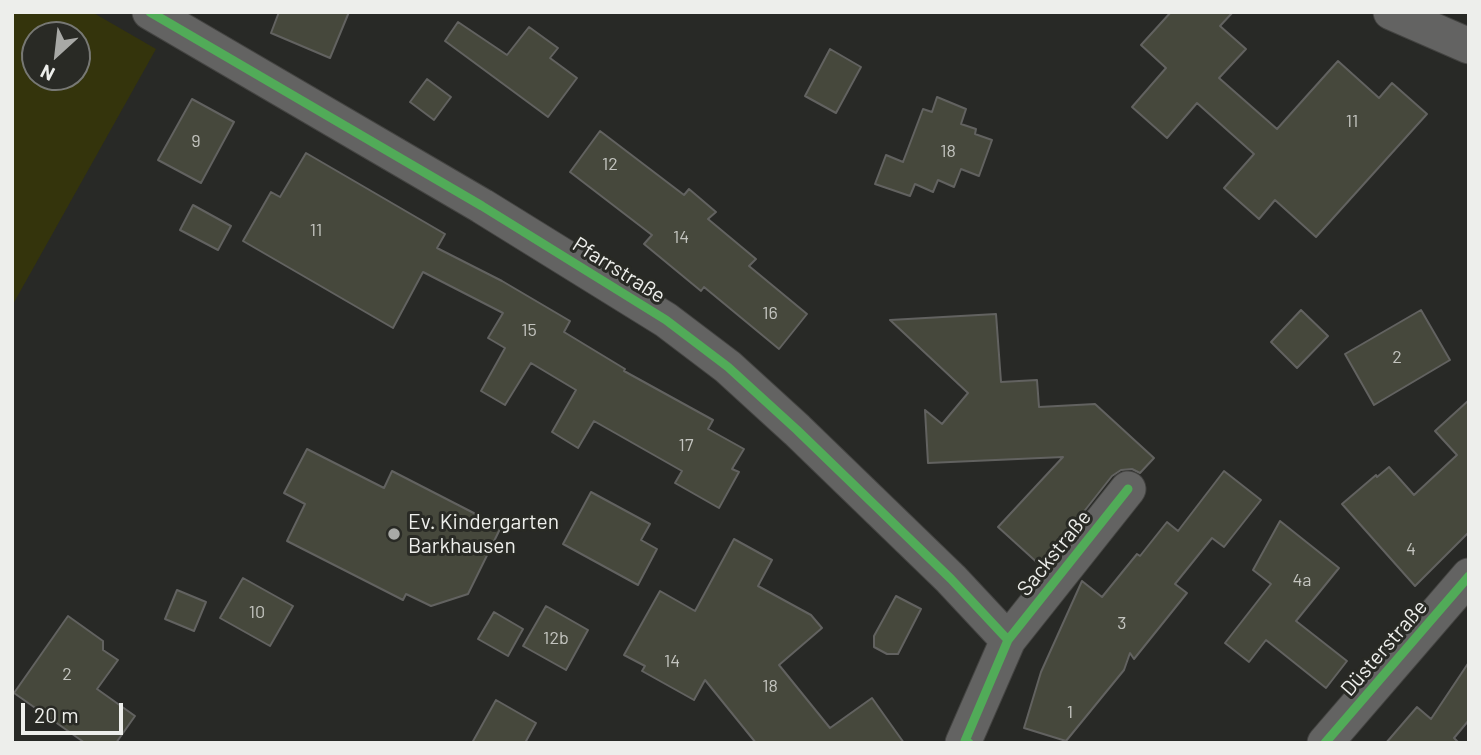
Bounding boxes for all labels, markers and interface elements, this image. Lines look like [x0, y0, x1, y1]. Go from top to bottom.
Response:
north arrow [21, 21, 91, 91]
text: N [36, 60, 58, 86]
house number: 11 [1346, 110, 1358, 132]
house number: 9 [191, 130, 201, 152]
house number: 18 [940, 140, 956, 162]
house number: 12 [602, 153, 618, 175]
house number: 11 [310, 219, 322, 241]
house number: 14 [673, 226, 689, 248]
street label: Pfarrstraße [568, 232, 670, 308]
house number: 16 [762, 302, 778, 324]
house number: 15 [521, 319, 537, 341]
house number: 2 [1392, 346, 1402, 368]
house number: 17 [679, 434, 693, 456]
street label: Sackstraße [1012, 505, 1096, 601]
place label: Ev. Kindergarten Barkhausen [408, 509, 559, 559]
marker: Ev. Kindergarten Barkhausen [386, 526, 402, 542]
house number: 4 [1406, 538, 1416, 560]
house number: 4a [1292, 569, 1312, 591]
street label: Düsterstraße [1335, 595, 1433, 701]
house number: 10 [249, 601, 265, 623]
house number: 3 [1117, 612, 1127, 634]
house number: 12b [543, 627, 569, 649]
house number: 14 [664, 650, 680, 672]
house number: 2 [62, 663, 72, 685]
house number: 18 [762, 675, 778, 697]
scale bar [24, 688, 126, 732]
house number: 1 [1067, 701, 1073, 723]
text: 20 m [34, 702, 79, 727]

